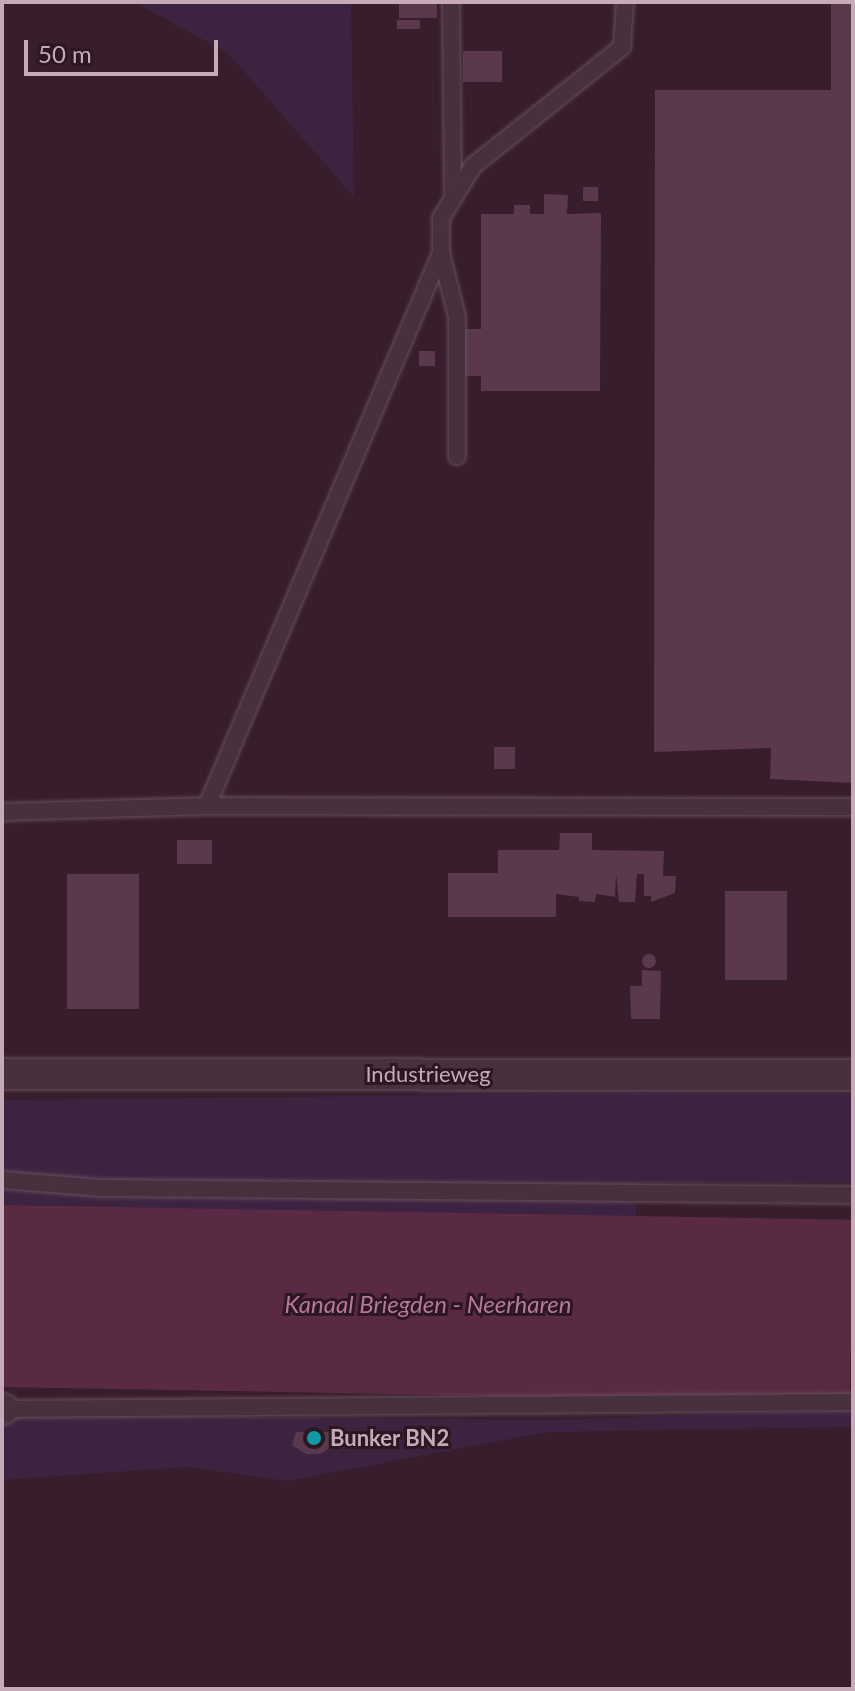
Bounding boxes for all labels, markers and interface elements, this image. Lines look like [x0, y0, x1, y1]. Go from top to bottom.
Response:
scale bar [28, 24, 222, 74]
text: 50 m [38, 39, 92, 68]
street label: Industrieweg [365, 1061, 491, 1087]
water label: Kanaal Briegden - Neerharen [285, 1290, 571, 1318]
place label: Bunker BN2 [330, 1425, 450, 1451]
marker: Bunker BN2 [305, 1429, 323, 1447]

